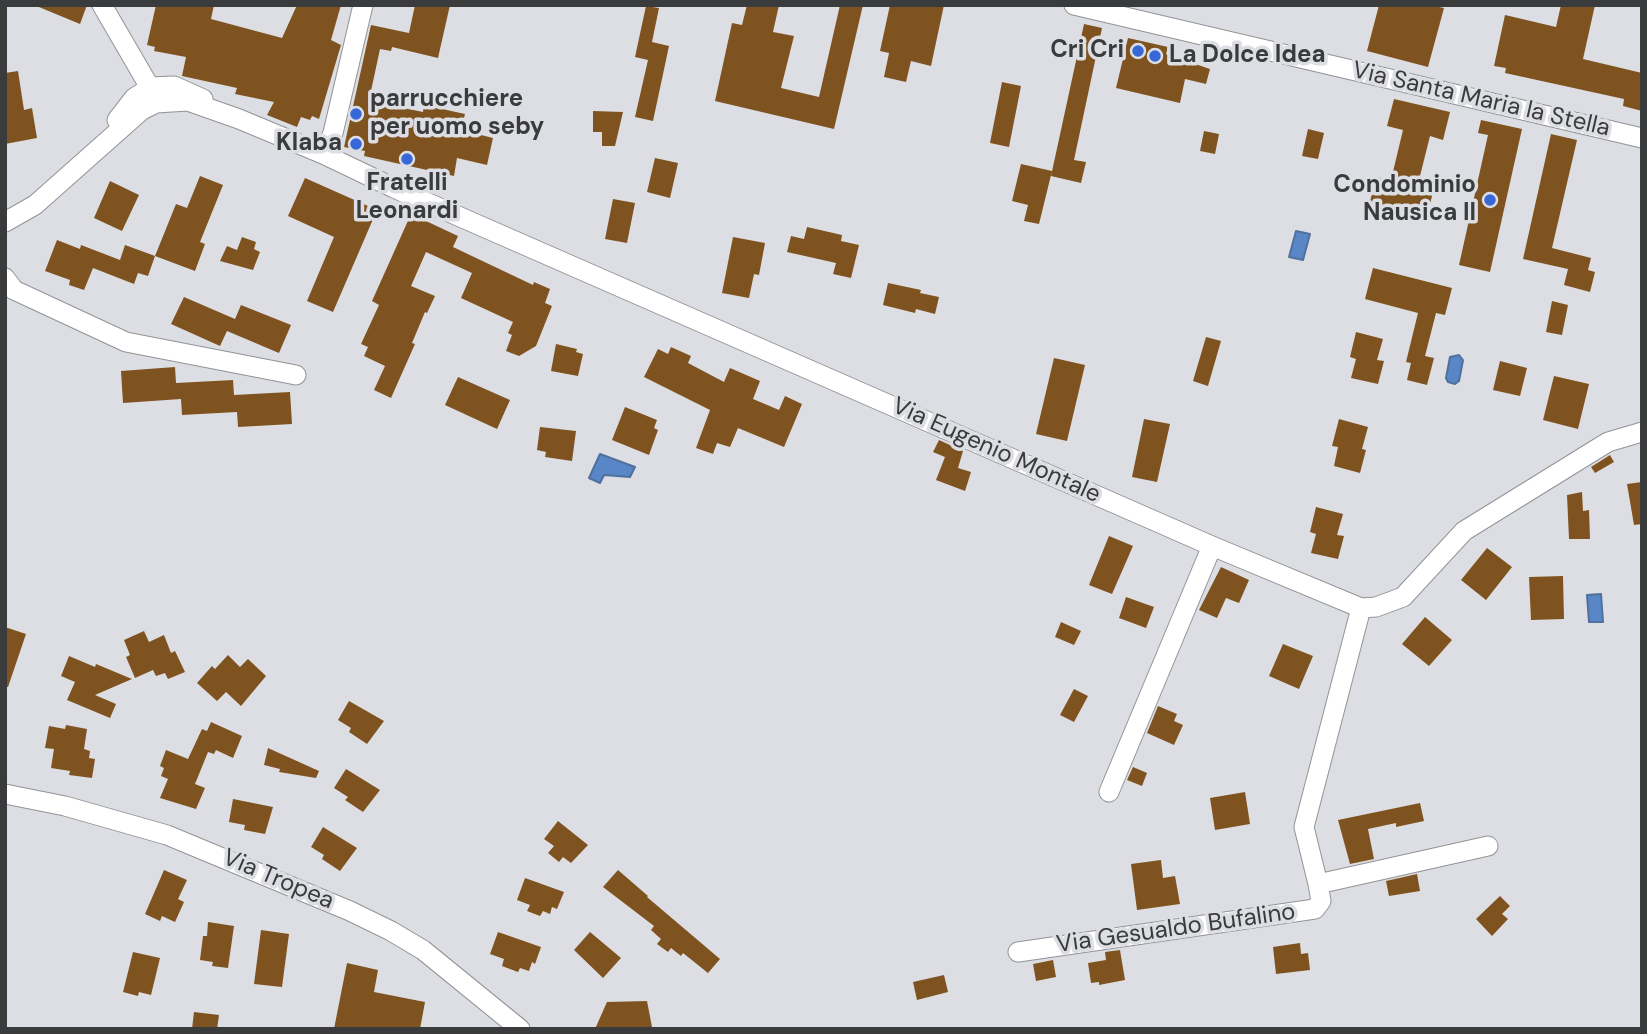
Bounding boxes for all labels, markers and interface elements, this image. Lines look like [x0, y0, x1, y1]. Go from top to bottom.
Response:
place label: Cri Cri [1050, 37, 1124, 65]
place label: La Dolce Idea [1169, 42, 1326, 70]
marker: Cri Cri [1130, 43, 1146, 59]
marker: La Dolce Idea [1147, 48, 1163, 64]
street label: Via Santa Maria la Stella [1349, 56, 1613, 144]
place label: parrucchiere per uomo seby [370, 86, 544, 142]
marker: parrucchiere per uomo seby [348, 106, 364, 122]
place label: Klaba [276, 130, 342, 158]
marker: Klaba [348, 136, 364, 152]
marker: Fratelli Leonardi [399, 151, 415, 167]
place label: Fratelli Leonardi [356, 170, 458, 226]
place label: Condominio Nausica II [1333, 172, 1476, 228]
marker: Condominio Nausica II [1482, 192, 1498, 208]
street label: Via Eugenio Montale [887, 392, 1105, 510]
street label: Via Tropea [218, 844, 338, 916]
street label: Via Gesualdo Bufalino [1055, 898, 1297, 960]

